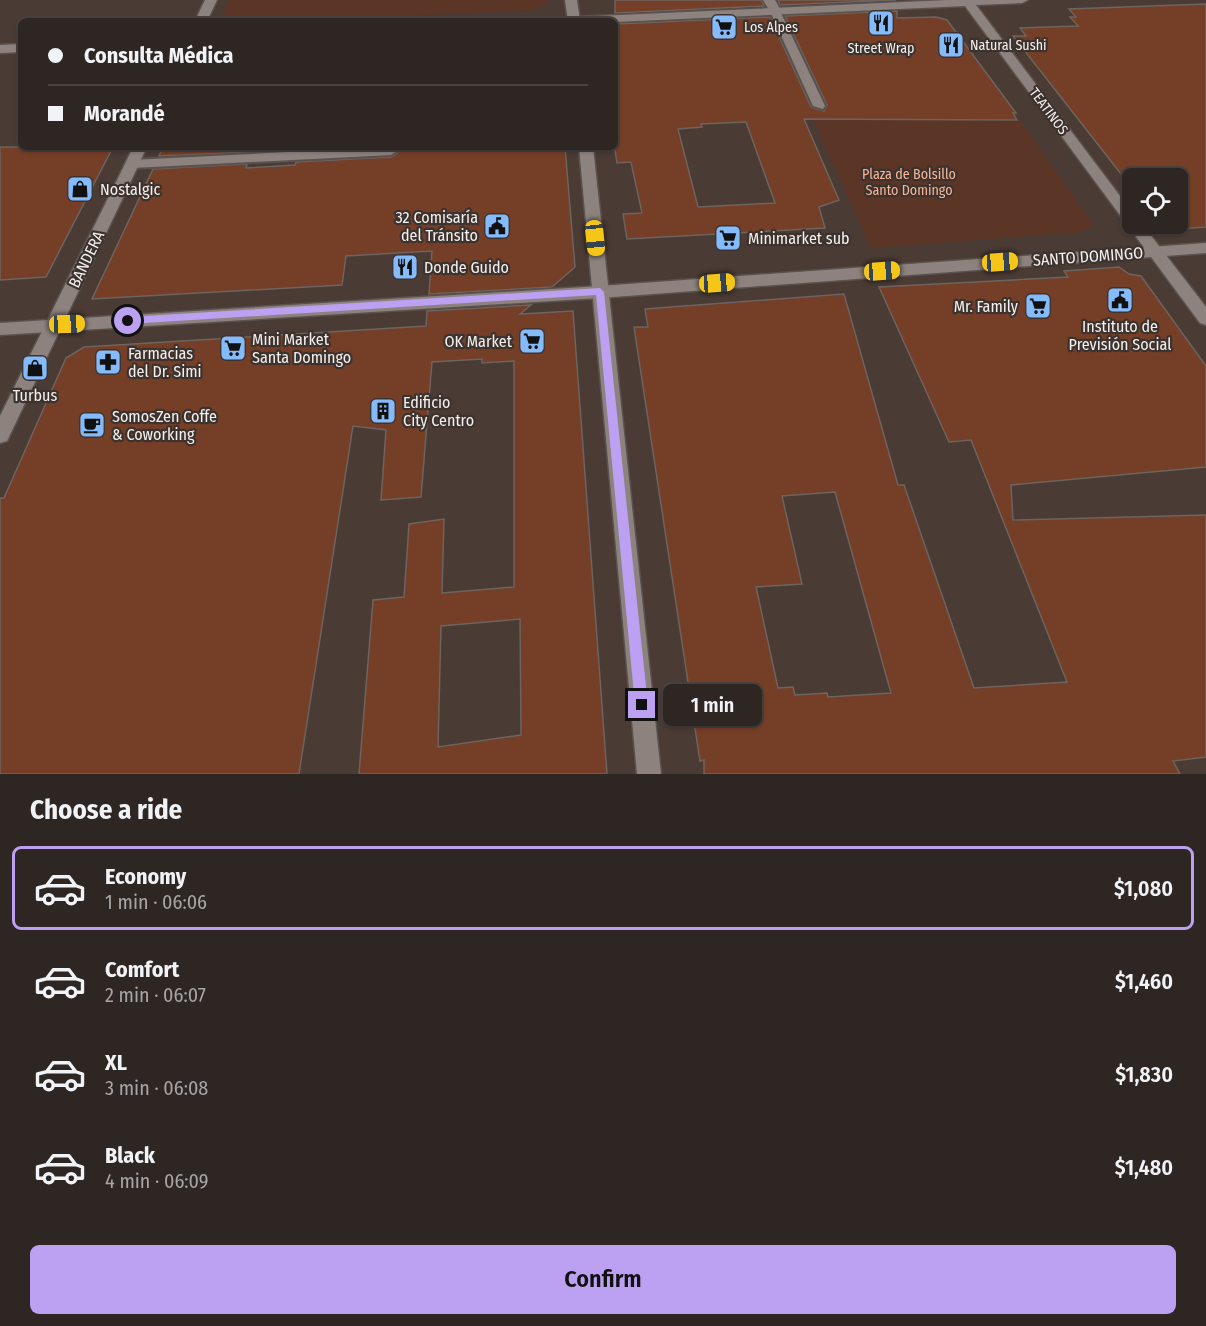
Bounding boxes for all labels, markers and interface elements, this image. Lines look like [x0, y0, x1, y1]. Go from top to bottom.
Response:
restaurant icon: Street Wrap [866, 8, 896, 38]
supermarket icon: Los Alpes [709, 12, 739, 42]
place label: Los Alpes [744, 19, 798, 36]
restaurant icon: Natural Sushi [936, 30, 966, 60]
place label: Natural Sushi [970, 37, 1047, 54]
place label: Street Wrap [848, 40, 914, 57]
text: Consulta Médica [84, 42, 233, 69]
street label: TEATINOS [1026, 85, 1072, 138]
text: Morandé [84, 100, 165, 127]
park label: Plaza de Bolsillo Santo Domingo [862, 166, 956, 199]
map controls [1122, 168, 1188, 234]
button: locate [1122, 168, 1188, 234]
shop icon: Nostalgic [65, 174, 95, 204]
place label: Nostalgic [100, 180, 161, 199]
place label: 32 Comisaría del Tránsito [396, 208, 478, 245]
public building icon: 32 Comisaría del Tránsito [482, 211, 512, 241]
car [584, 219, 606, 257]
supermarket icon: Minimarket sub [713, 223, 743, 253]
street label: BANDERA [65, 227, 109, 291]
place label: Minimarket sub [748, 229, 850, 248]
street label: SANTO DOMINGO [1032, 243, 1144, 270]
restaurant icon: Donde Guido [390, 252, 420, 282]
car [981, 252, 1019, 272]
place label: Donde Guido [424, 258, 509, 277]
car [863, 261, 901, 281]
car [698, 273, 736, 293]
public building icon: Instituto de Previsión Social [1105, 285, 1135, 315]
supermarket icon: Mr. Family [1023, 291, 1053, 321]
place label: Mr. Family [954, 297, 1019, 316]
route start [114, 307, 141, 334]
car [49, 314, 85, 334]
place label: Instituto de Previsión Social [1069, 317, 1171, 354]
supermarket icon: OK Market [517, 326, 547, 356]
place label: Mini Market Santa Domingo [252, 330, 351, 367]
place label: OK Market [444, 332, 513, 351]
supermarket icon: Mini Market Santa Domingo [218, 333, 248, 363]
place label: Farmacias del Dr. Simi [128, 344, 202, 381]
pharmacy icon: Farmacias del Dr. Simi [93, 347, 123, 377]
shop icon: Turbus [20, 353, 50, 383]
place label: Turbus [13, 386, 57, 405]
place label: Edificio City Centro [403, 393, 474, 430]
building icon: Edificio City Centro [368, 396, 398, 426]
place label: SomosZen Coffe & Coworking [112, 407, 217, 444]
cafe icon: SomosZen Coffe & Coworking [77, 410, 107, 440]
callout: 1 min [663, 684, 762, 726]
route end [628, 691, 655, 718]
text: 1 min [691, 693, 734, 717]
text: Choose a ride [30, 794, 182, 826]
icon: car [33, 861, 87, 915]
text: Economy [105, 863, 186, 890]
text: $1,080 [1114, 875, 1173, 902]
text: 1 min · 06:06 [105, 890, 207, 914]
icon: car [33, 954, 87, 1008]
text: Comfort [105, 956, 179, 983]
text: $1,460 [1115, 968, 1173, 995]
text: 2 min · 06:07 [105, 983, 206, 1007]
icon: car [33, 1047, 87, 1101]
text: XL [105, 1049, 127, 1076]
text: $1,830 [1115, 1061, 1173, 1088]
text: 3 min · 06:08 [105, 1076, 208, 1100]
icon: car [33, 1140, 87, 1194]
text: Black [105, 1142, 155, 1169]
text: $1,480 [1115, 1154, 1173, 1181]
text: 4 min · 06:09 [105, 1169, 209, 1193]
button: Confirm [30, 1245, 1176, 1314]

